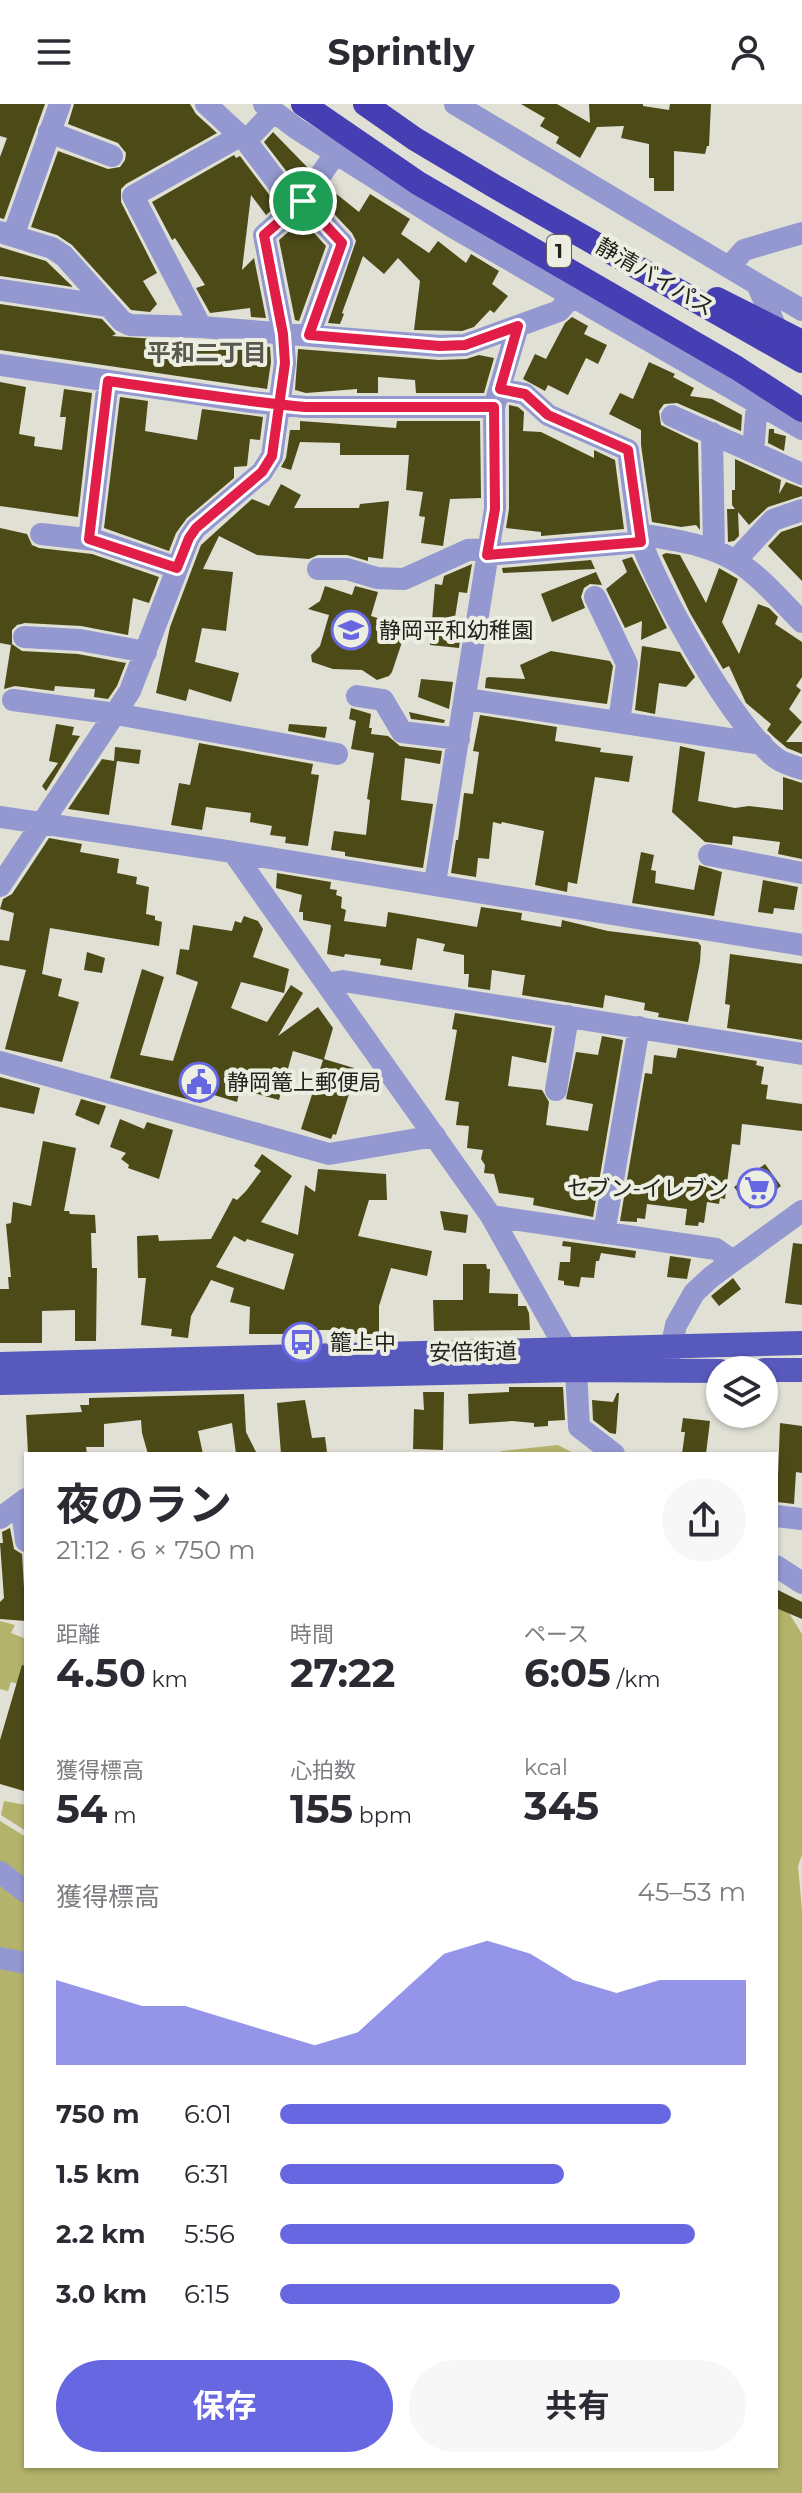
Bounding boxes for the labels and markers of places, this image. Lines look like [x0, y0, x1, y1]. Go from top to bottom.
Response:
pin [269, 167, 337, 235]
school or university icon: 静岡平和幼稚園 [330, 609, 372, 651]
place label: 静岡平和幼稚園 [379, 617, 533, 644]
public building icon: 静岡篭上郵便局 [178, 1061, 220, 1103]
place label: 静岡篭上郵便局 [227, 1069, 381, 1096]
supermarket icon: セブン-イレブン [736, 1167, 778, 1209]
place label: セブン-イレブン [567, 1175, 729, 1202]
bus stop icon: 籠上中 [281, 1321, 323, 1363]
place label: 籠上中 [330, 1329, 396, 1356]

